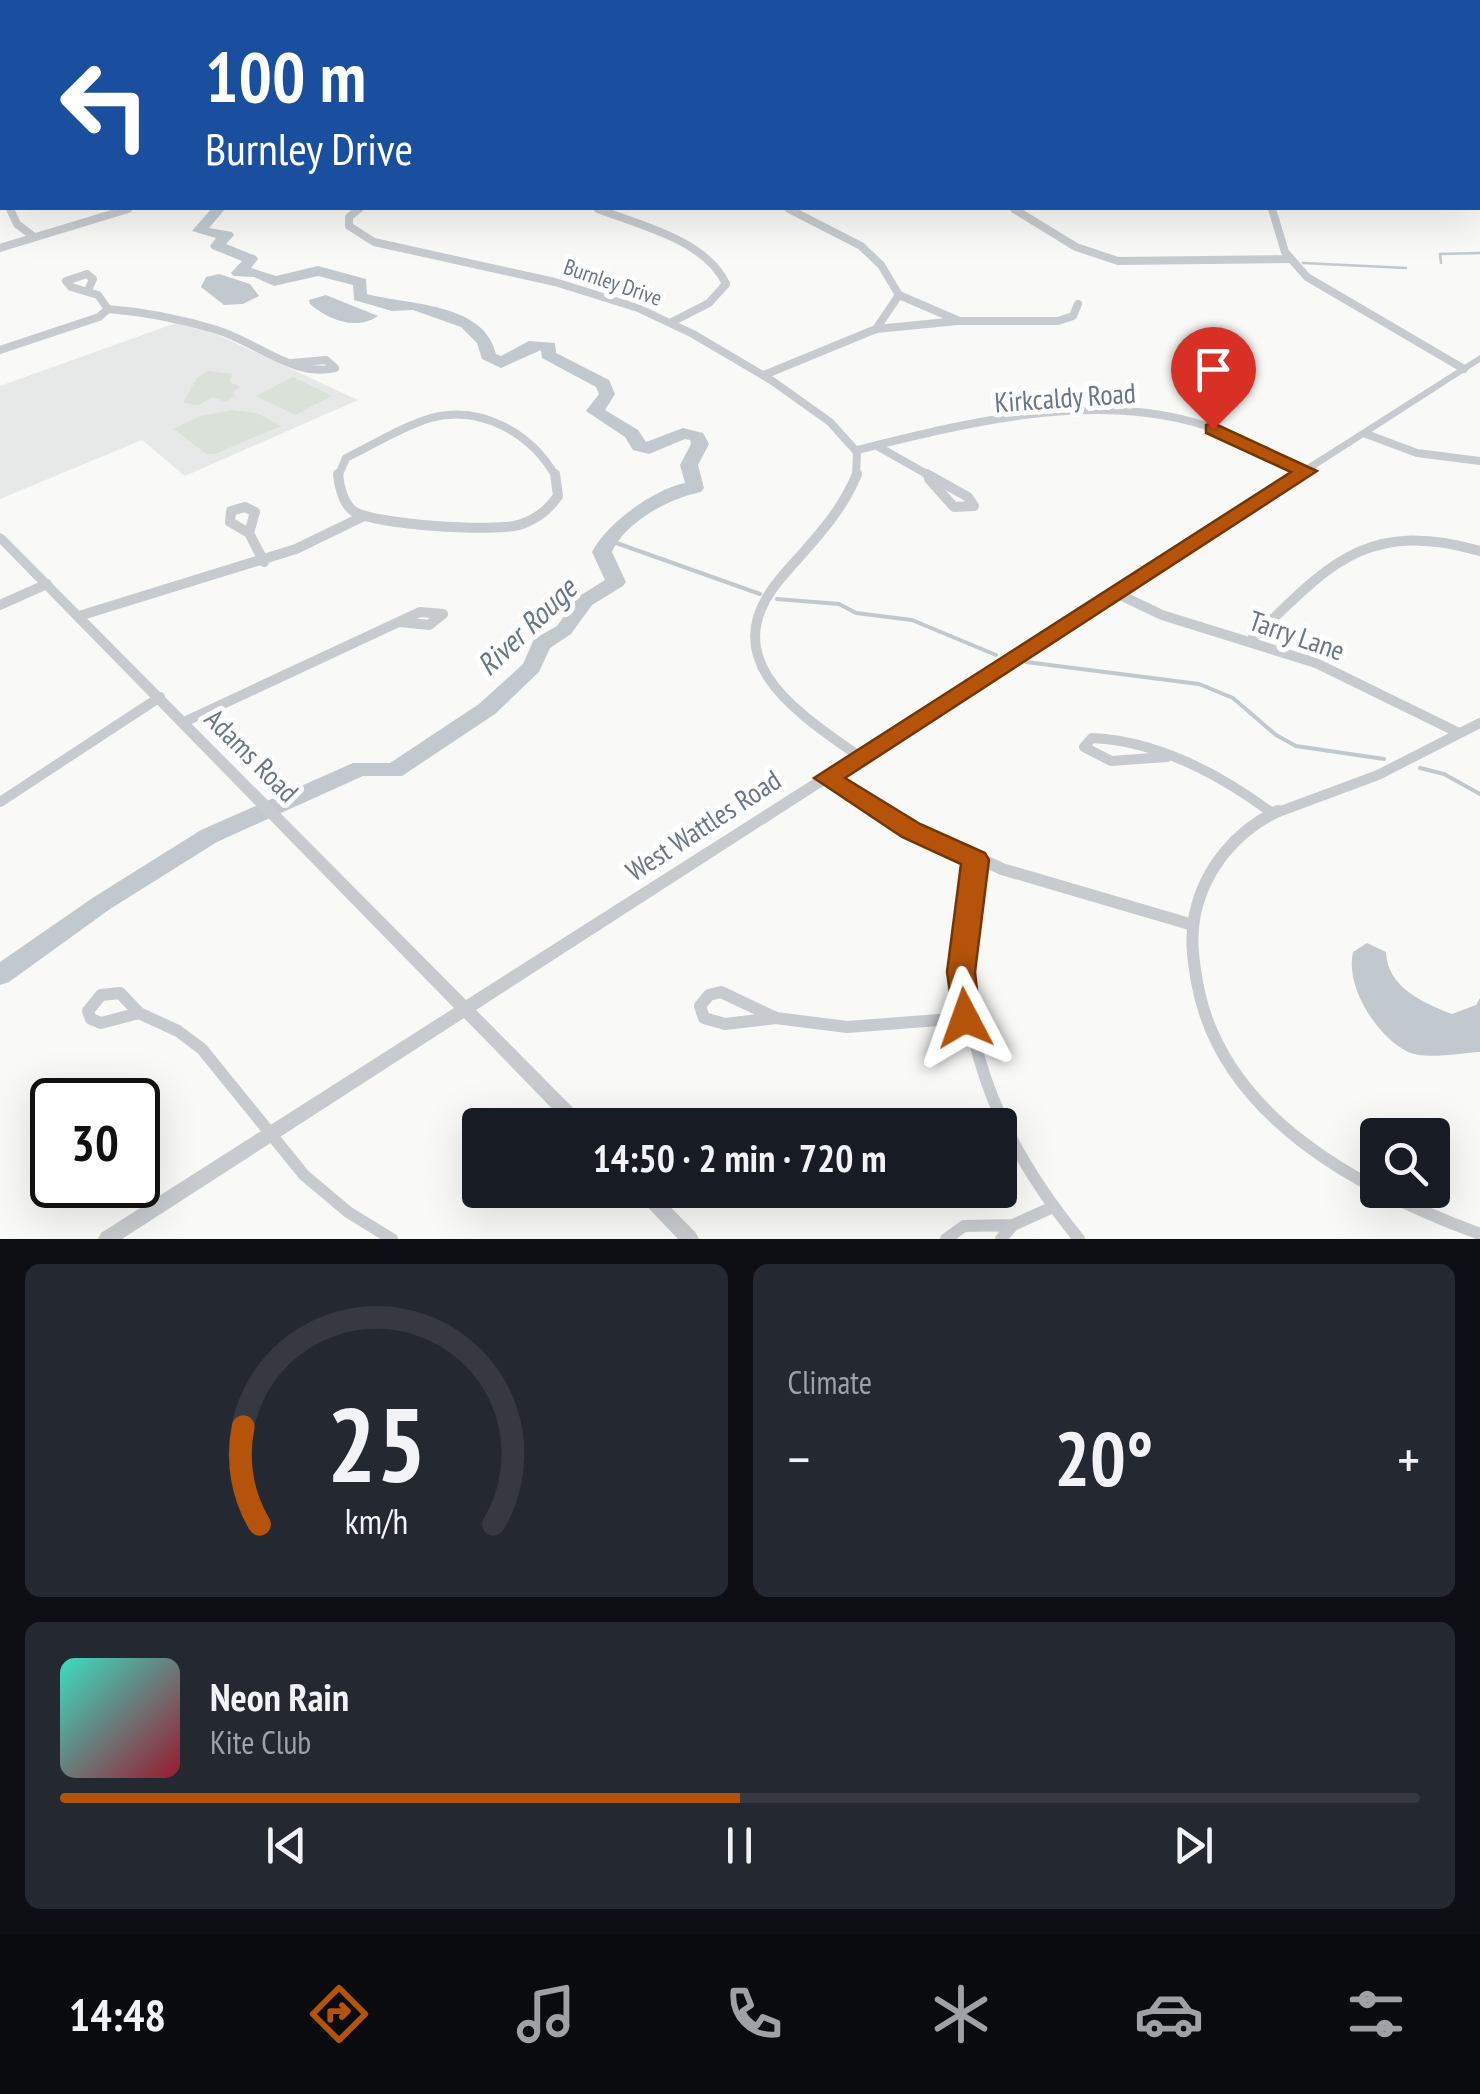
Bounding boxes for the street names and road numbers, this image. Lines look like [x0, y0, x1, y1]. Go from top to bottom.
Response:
street label: Burnley Drive [560, 252, 666, 312]
street label: Kirkcaldy Road [993, 374, 1137, 420]
street label: Tarry Lane [1244, 601, 1350, 669]
street label: Adams Road [197, 700, 307, 810]
street label: West Wattles Road [618, 761, 788, 889]

